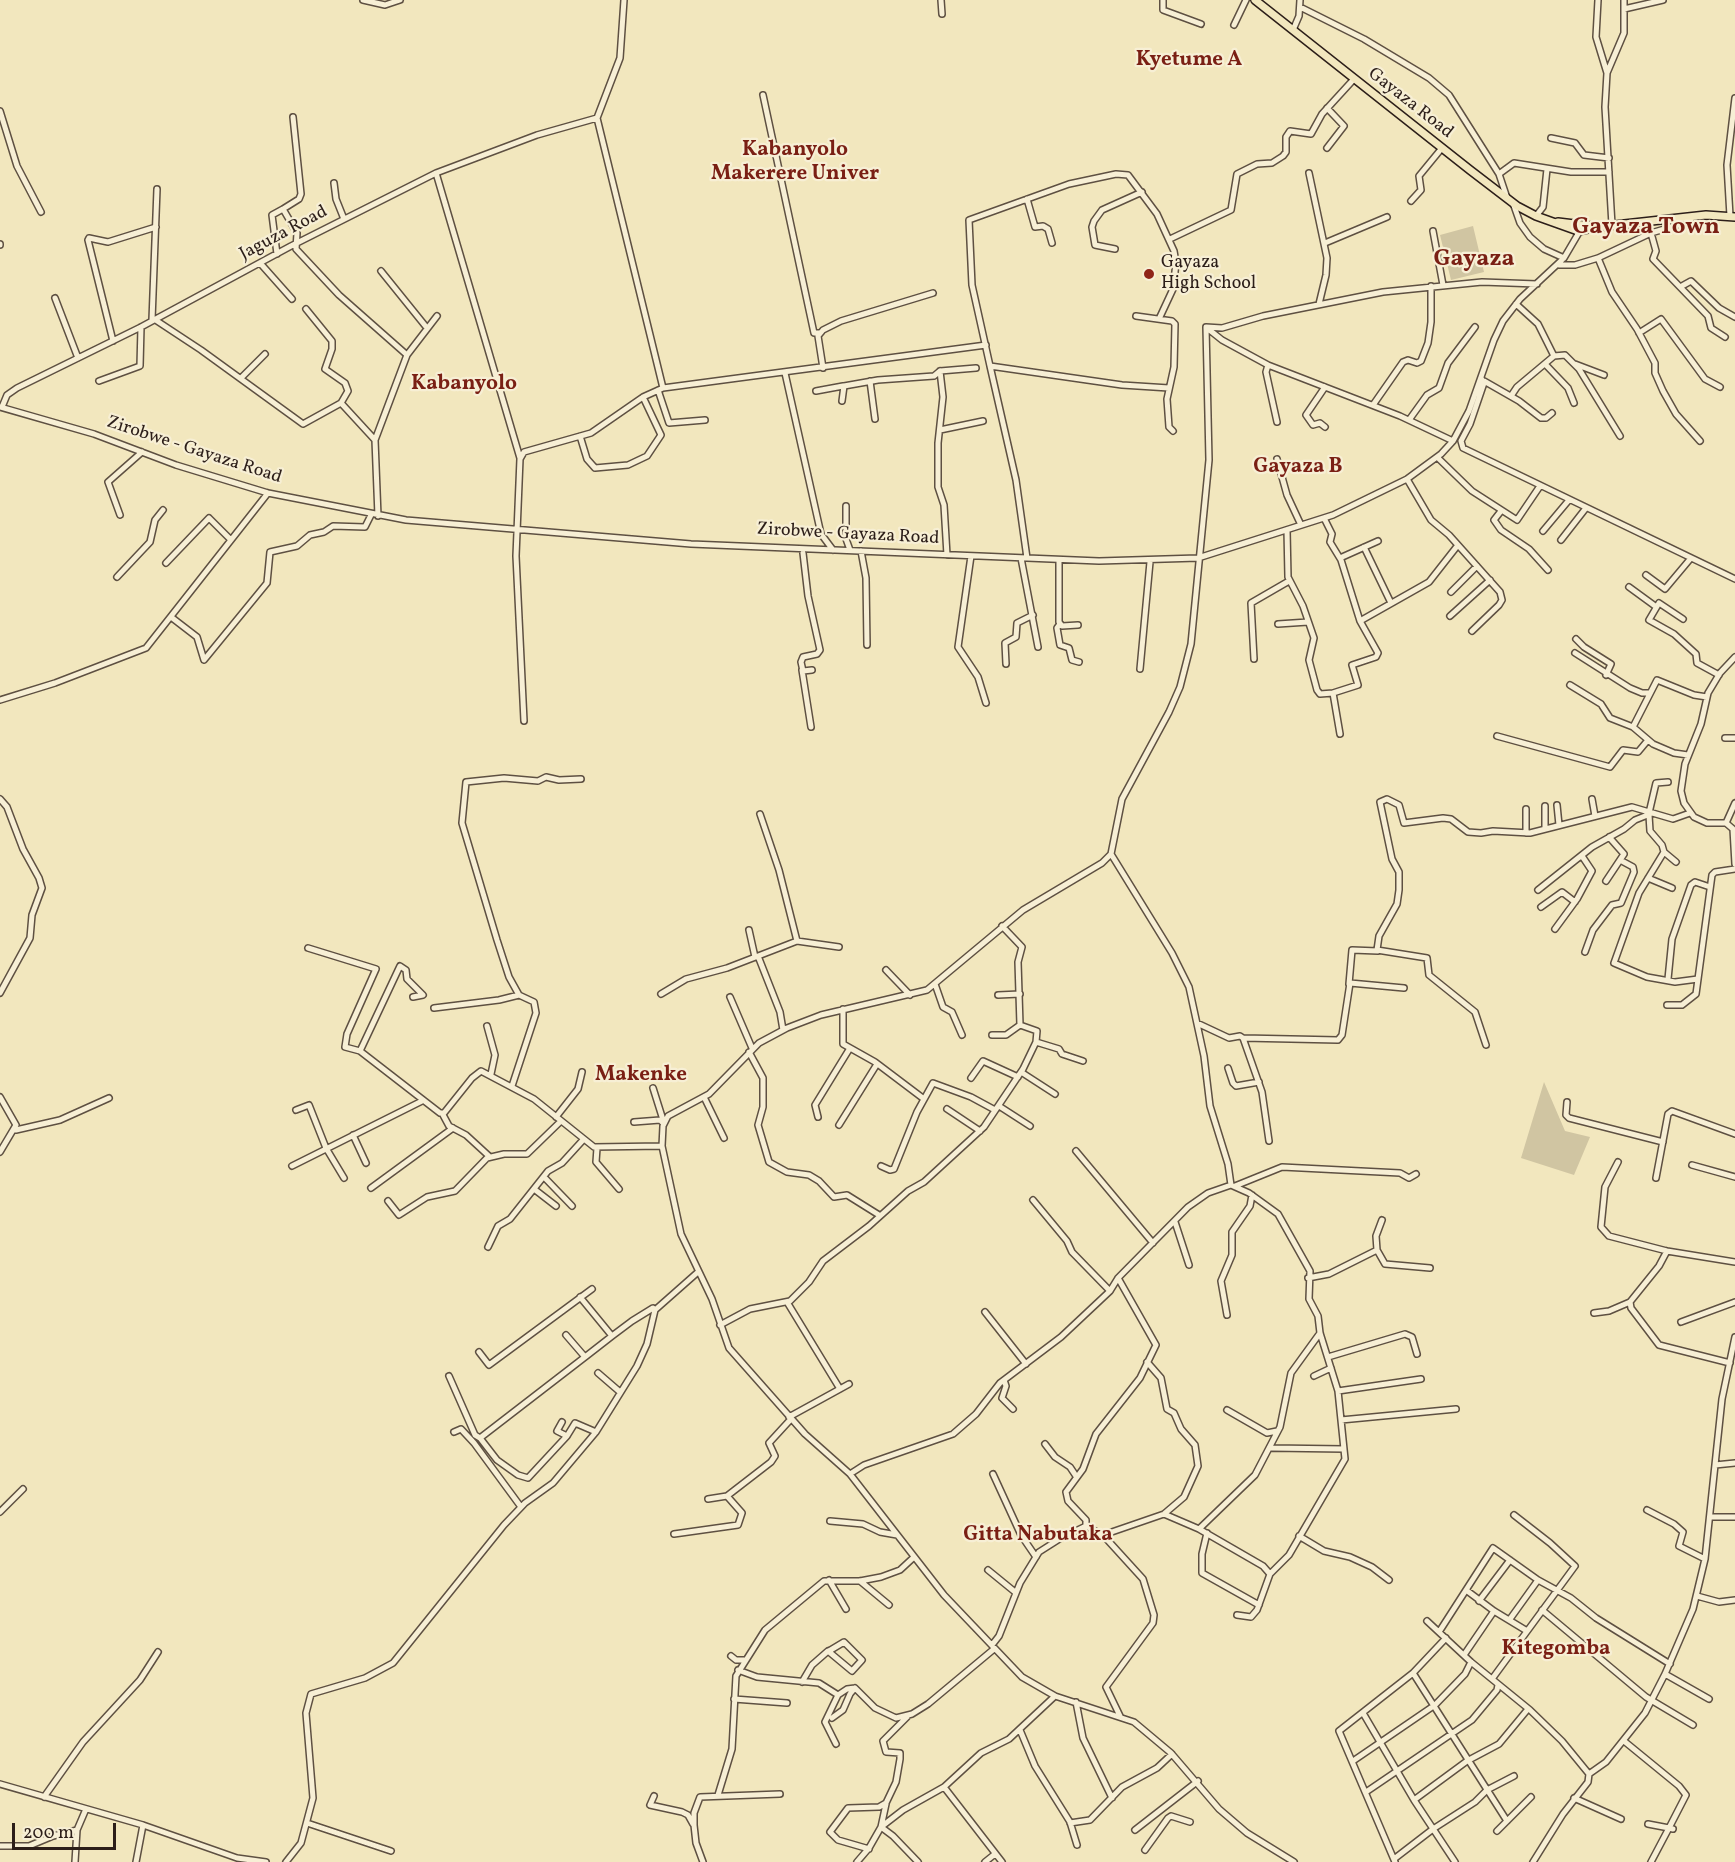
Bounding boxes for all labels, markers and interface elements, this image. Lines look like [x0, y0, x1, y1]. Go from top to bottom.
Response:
district label: Kyetume A [1136, 48, 1242, 74]
street label: Gayaza Road [1363, 64, 1457, 144]
district label: Kabanyolo Makerere Univer [711, 138, 879, 188]
street label: Jaguza Road [236, 202, 332, 266]
district label: Gayaza Town [1572, 215, 1720, 243]
district label: Gayaza [1433, 247, 1515, 275]
place label: Gayaza High School [1161, 253, 1256, 296]
marker: Gayaza High School [1142, 267, 1156, 281]
district label: Kabanyolo [411, 372, 517, 398]
street label: Zirobwe - Gayaza Road [104, 412, 284, 490]
district label: Gayaza B [1253, 455, 1343, 481]
street label: Zirobwe - Gayaza Road [756, 519, 940, 551]
district label: Makenke [595, 1063, 687, 1089]
district label: Gitta Nabutaka [963, 1523, 1113, 1549]
district label: Kitegomba [1502, 1637, 1610, 1663]
scale bar [15, 1811, 118, 1849]
text: 200 m [23, 1821, 74, 1846]

